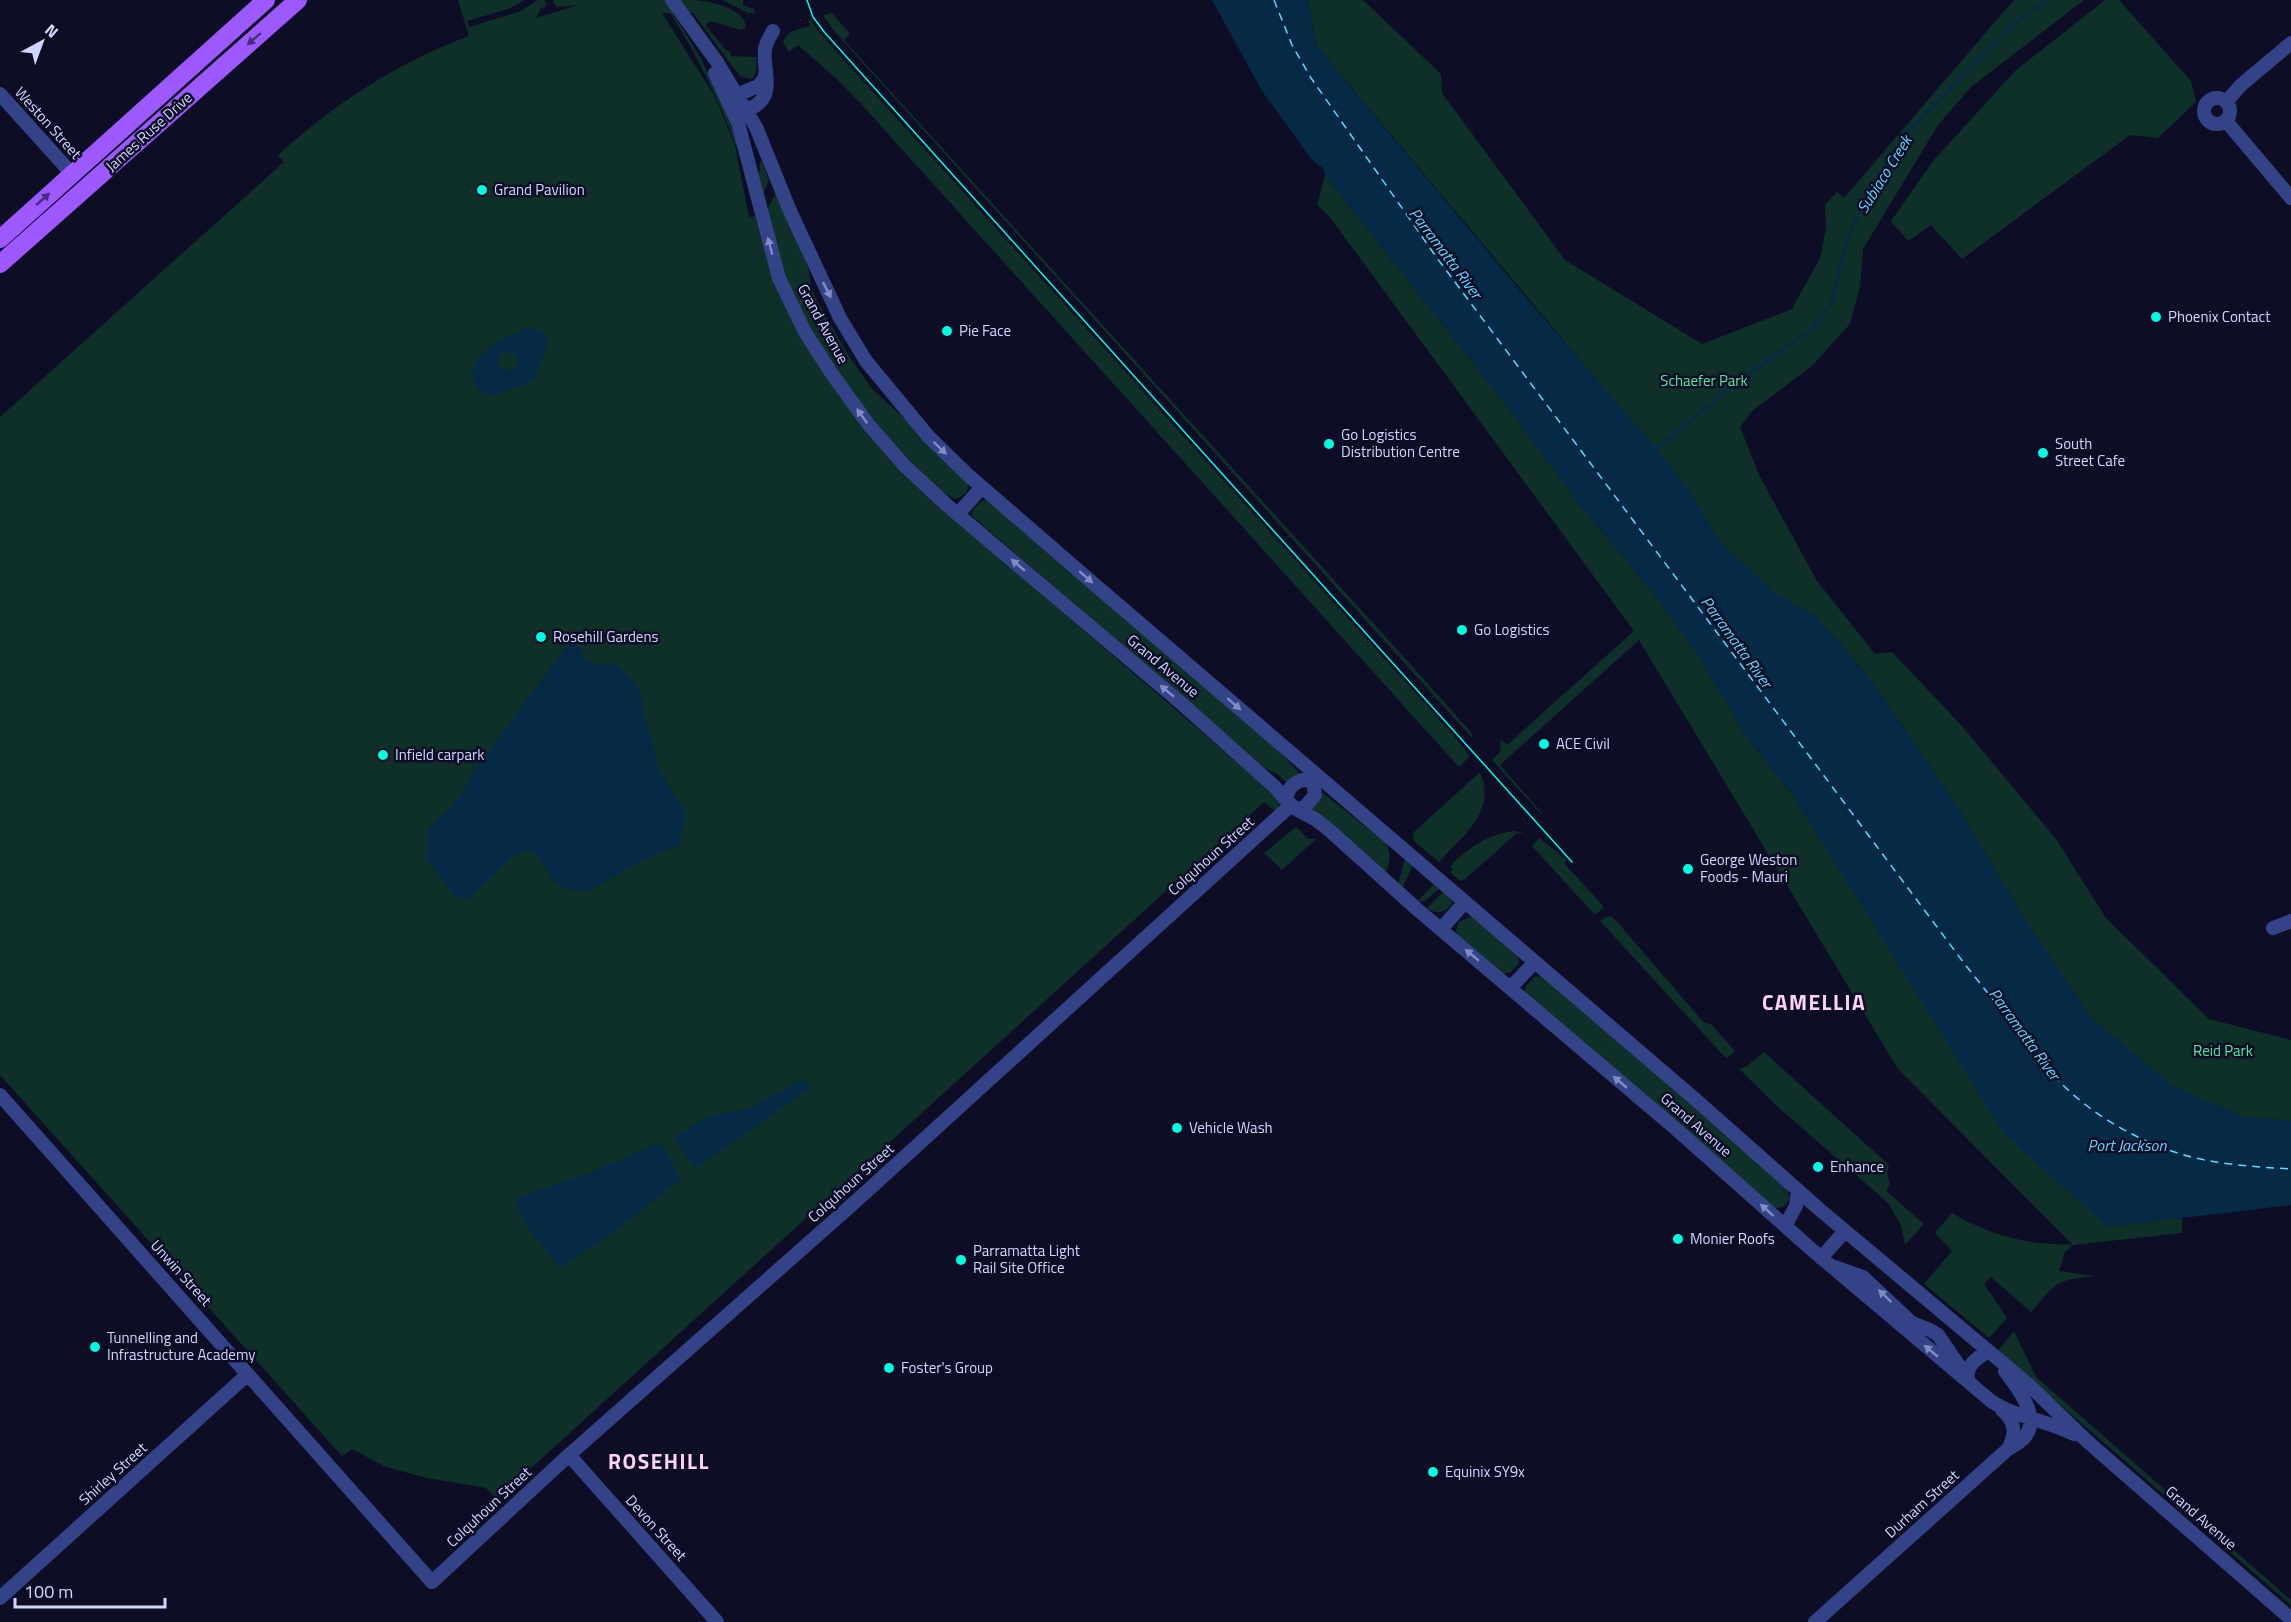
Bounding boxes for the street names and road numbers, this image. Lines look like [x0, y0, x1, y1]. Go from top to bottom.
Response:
street label: Weston Street [9, 81, 88, 165]
street label: James Ruse Drive [100, 86, 197, 177]
street label: Grand Avenue [792, 280, 855, 368]
street label: Grand Avenue [1122, 628, 1204, 703]
street label: Colquhoun Street [1162, 810, 1259, 901]
street label: Grand Avenue [1656, 1087, 1737, 1162]
street label: Colquhoun Street [802, 1137, 899, 1228]
street label: Unwin Street [145, 1234, 218, 1312]
street label: Shirley Street [73, 1436, 152, 1511]
street label: Colquhoun Street [441, 1460, 537, 1552]
street label: Durham Street [1879, 1464, 1964, 1543]
street label: Grand Avenue [2161, 1480, 2242, 1555]
street label: Devon Street [620, 1489, 693, 1566]

